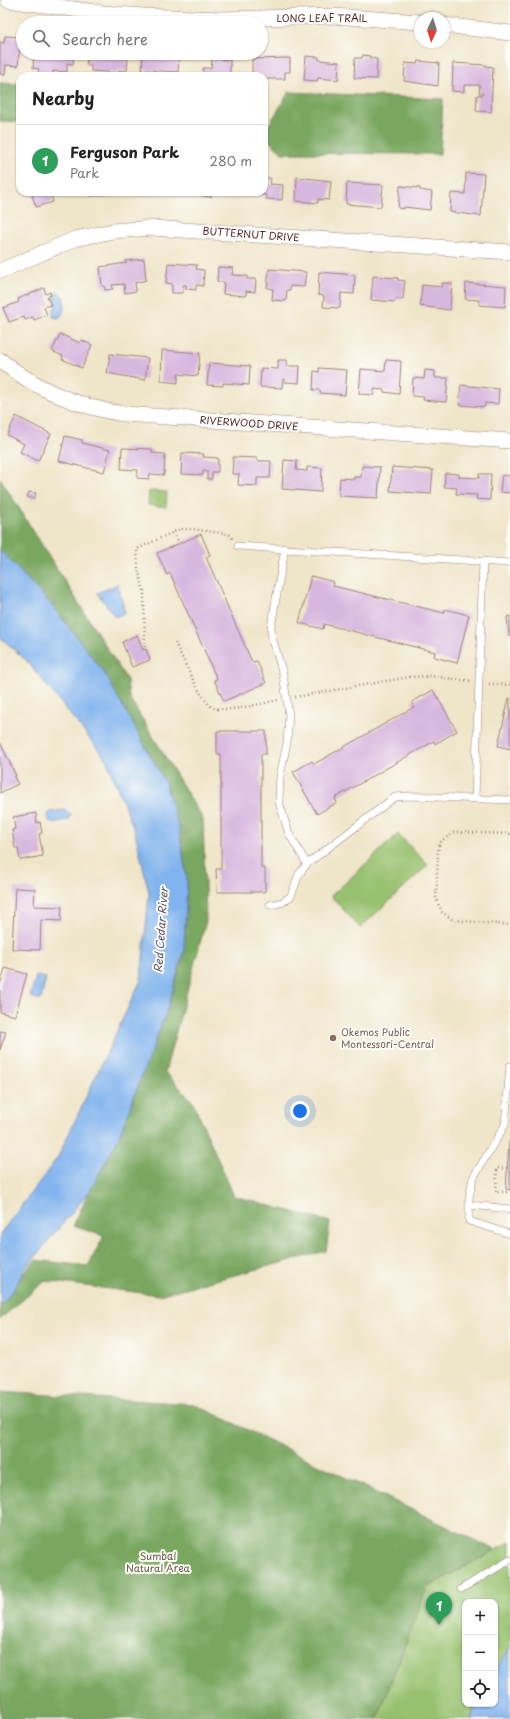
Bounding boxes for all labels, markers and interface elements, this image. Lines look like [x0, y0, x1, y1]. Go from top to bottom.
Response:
street label: LONG LEAF TRAIL [277, 10, 368, 25]
north arrow [414, 12, 450, 48]
search box [16, 16, 268, 60]
icon: search [30, 27, 52, 49]
text: Search here [62, 27, 148, 50]
text: Nearby [32, 85, 94, 111]
text: Ferguson Park [70, 140, 179, 163]
text: 1 [42, 151, 48, 170]
text: 280 m [210, 151, 252, 170]
text: Park [70, 163, 99, 182]
street label: BUTTERNUT DRIVE [202, 223, 300, 244]
street label: RIVERWOOD DRIVE [199, 412, 299, 433]
water label: Red Cedar River [149, 885, 172, 973]
place label: Okemos Public Montessori-Central [341, 1024, 434, 1051]
marker: Okemos Public Montessori-Central [328, 1033, 338, 1043]
your location [290, 1101, 310, 1121]
park label: Sumbal Natural Area [126, 1548, 191, 1575]
pin: 1 [426, 1592, 452, 1625]
map controls [462, 1599, 498, 1707]
button: + [462, 1599, 498, 1635]
button: − [462, 1635, 498, 1671]
button: locate [462, 1671, 498, 1707]

